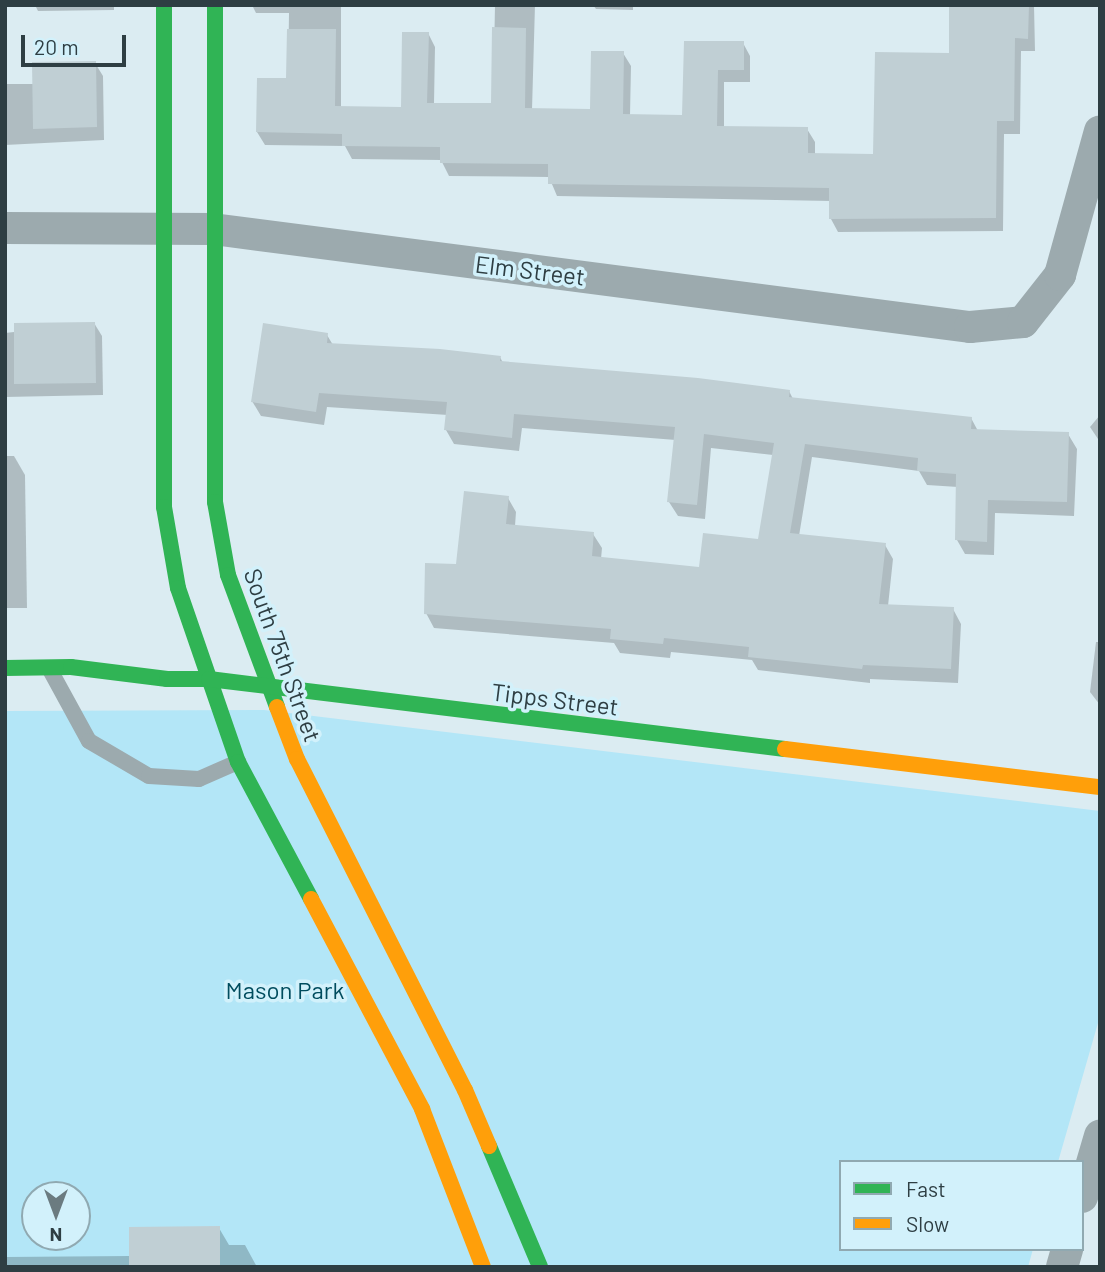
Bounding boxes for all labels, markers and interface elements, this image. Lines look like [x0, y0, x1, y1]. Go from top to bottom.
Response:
scale bar [24, 21, 130, 65]
text: 20 m [34, 34, 79, 59]
street label: Elm Street [474, 249, 586, 291]
street label: South 75th Street [238, 565, 328, 745]
street label: Tipps Street [490, 677, 620, 721]
park label: Mason Park [226, 976, 344, 1004]
legend [839, 1160, 1084, 1251]
text: Fast [906, 1176, 946, 1201]
north arrow [21, 1181, 91, 1251]
text: Slow [906, 1211, 949, 1236]
text: N [50, 1224, 62, 1247]

